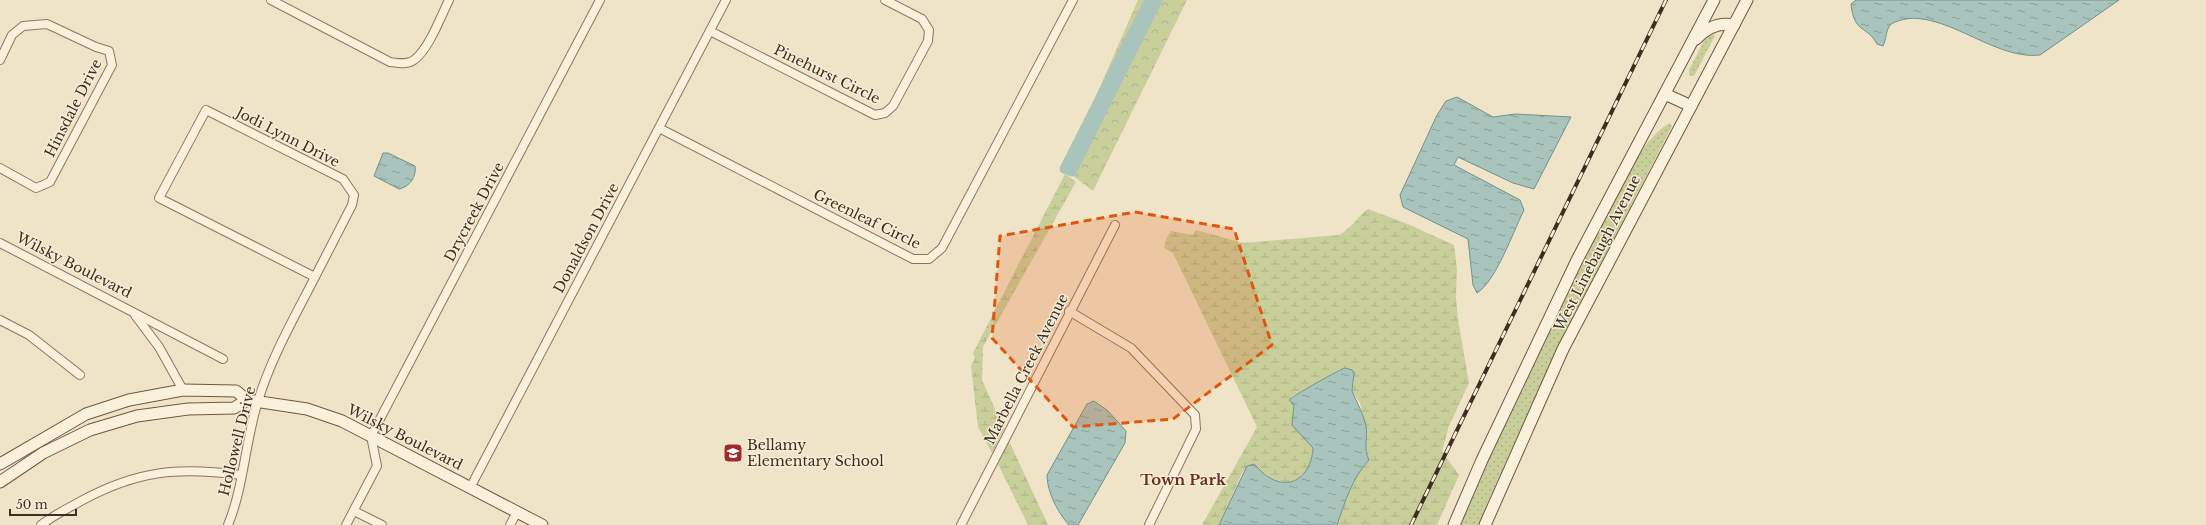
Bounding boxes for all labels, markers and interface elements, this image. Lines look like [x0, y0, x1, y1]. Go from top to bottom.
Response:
street label: Pinehurst Circle [771, 40, 883, 108]
street label: Hinsdale Drive [41, 56, 105, 160]
street label: Jodi Lynn Drive [231, 102, 343, 171]
street label: Drycreek Drive [440, 159, 508, 265]
street label: West Linebaugh Avenue [1549, 172, 1644, 335]
street label: Donaldson Drive [549, 180, 623, 296]
street label: Greenleaf Circle [810, 185, 924, 253]
street label: Wilsky Boulevard [12, 228, 135, 302]
street label: Marbella Creek Avenue [980, 291, 1072, 447]
street label: Hollowell Drive [215, 384, 259, 498]
street label: Wilsky Boulevard [343, 400, 466, 474]
place label: Bellamy Elementary School [747, 436, 884, 470]
school or university icon: Bellamy Elementary School [722, 442, 744, 464]
district label: Town Park [1140, 470, 1227, 489]
scale bar [10, 491, 76, 517]
text: 50 m [16, 497, 48, 512]

